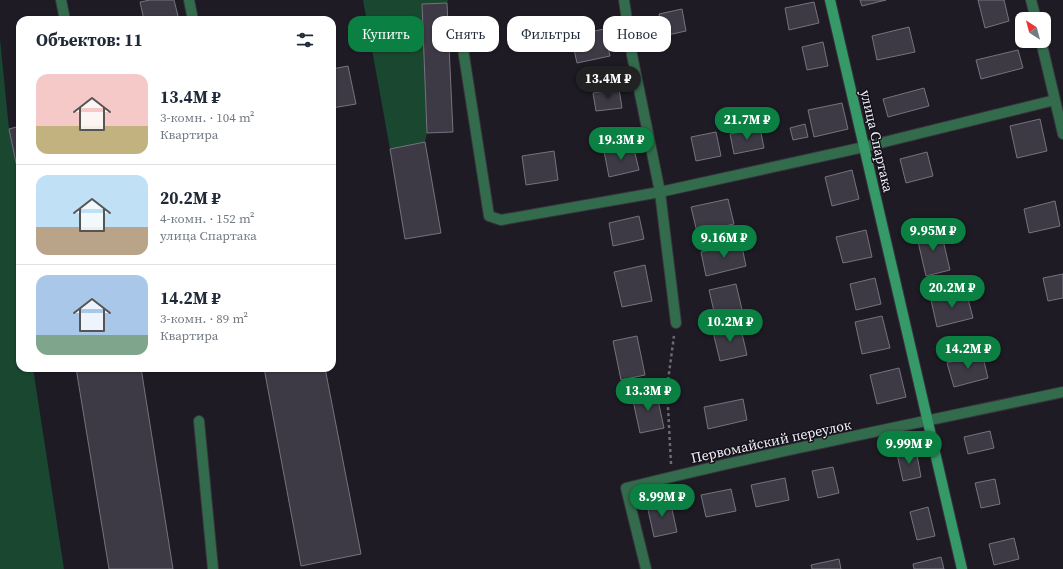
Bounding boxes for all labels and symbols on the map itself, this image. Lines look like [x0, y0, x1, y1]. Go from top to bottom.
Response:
north arrow [1015, 12, 1051, 48]
pin: 13.4M ₽ [571, 66, 645, 100]
street label: улица Спартака [856, 88, 899, 195]
pin: 21.7M ₽ [710, 107, 784, 141]
pin: 19.3M ₽ [584, 127, 658, 161]
pin: 9.95M ₽ [896, 218, 970, 252]
pin: 9.16M ₽ [687, 225, 761, 259]
pin: 20.2M ₽ [915, 275, 989, 309]
pin: 10.2M ₽ [693, 309, 767, 343]
pin: 14.2M ₽ [931, 336, 1005, 370]
pin: 13.3M ₽ [611, 378, 685, 412]
street label: Первомайский переулок [689, 414, 853, 468]
pin: 9.99M ₽ [872, 431, 946, 465]
pin: 8.99M ₽ [625, 484, 699, 518]

